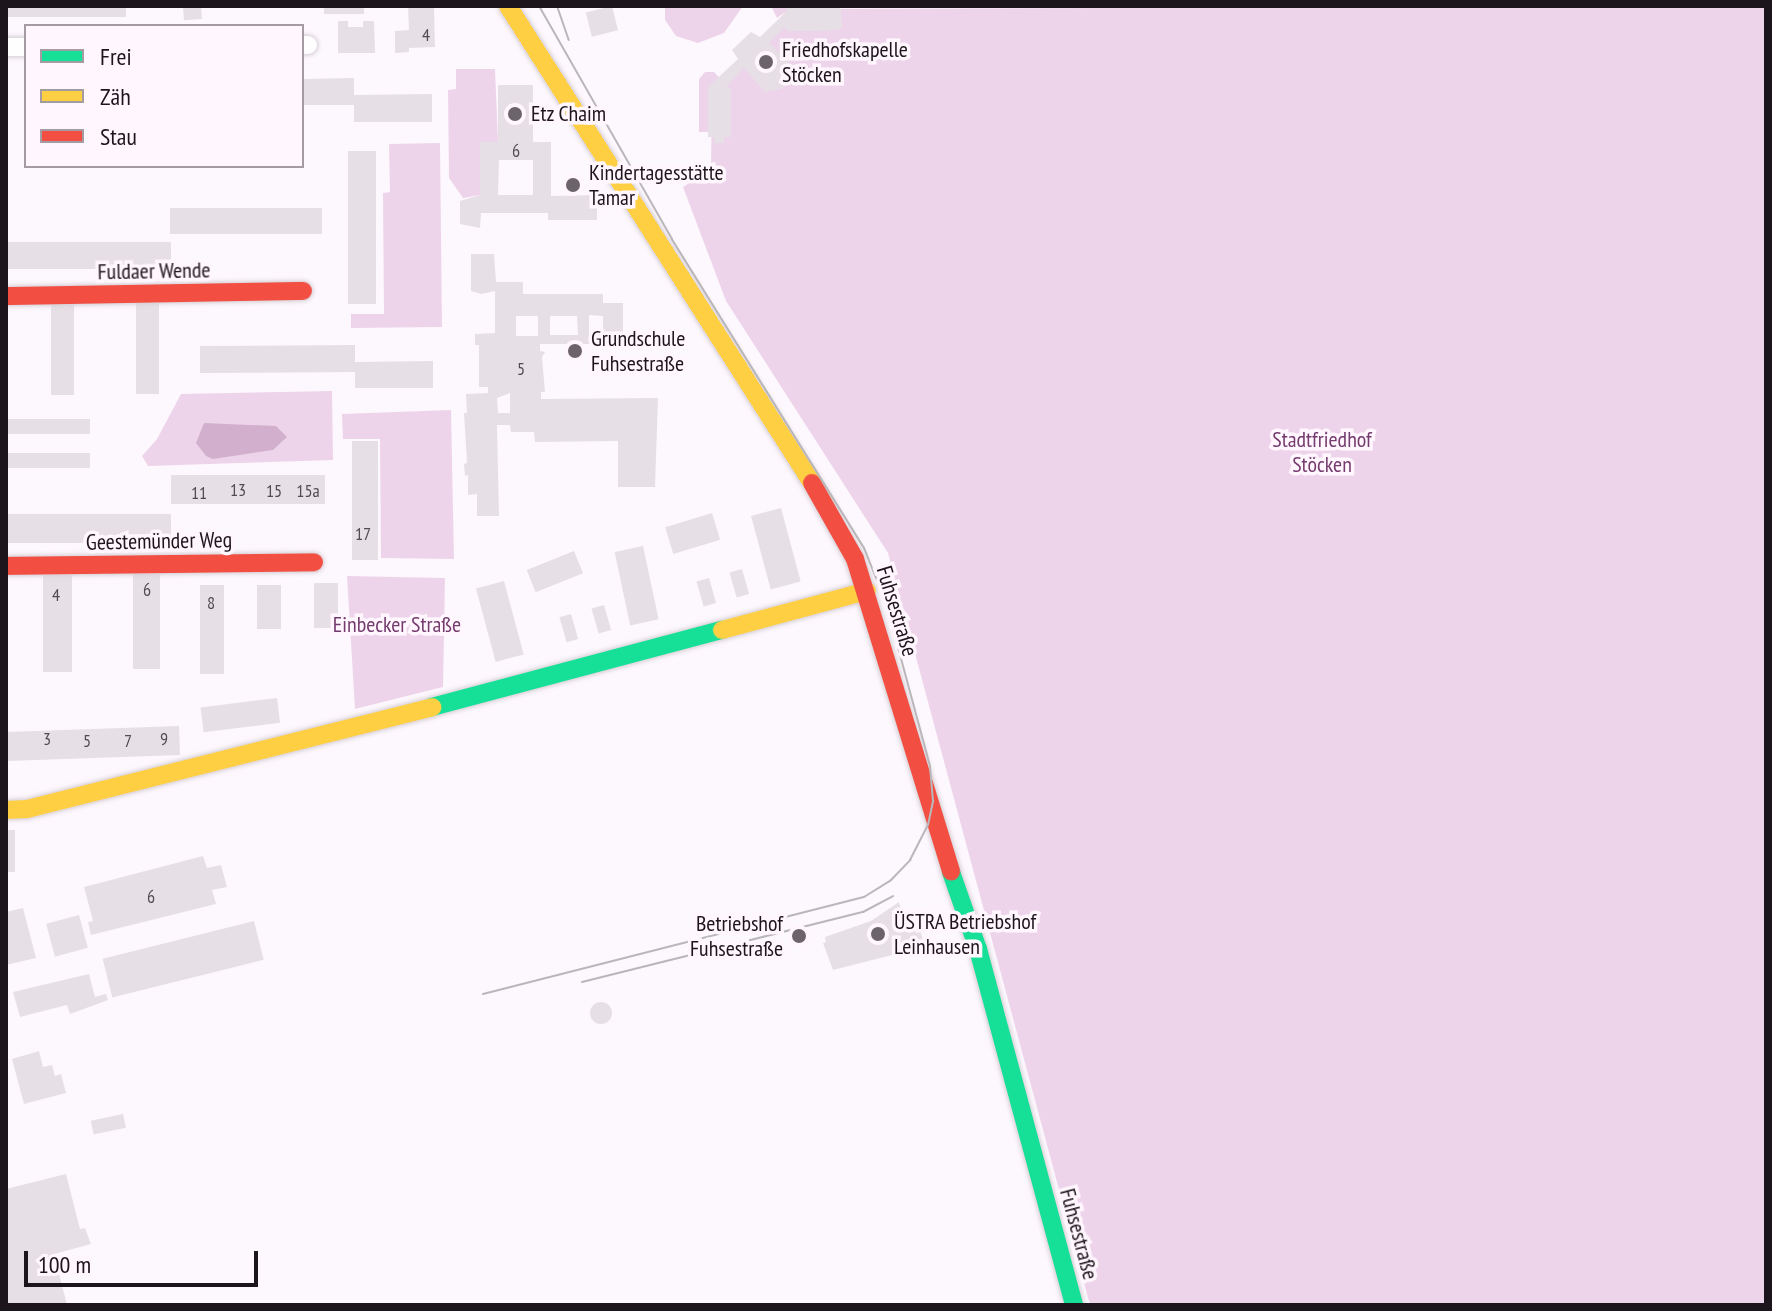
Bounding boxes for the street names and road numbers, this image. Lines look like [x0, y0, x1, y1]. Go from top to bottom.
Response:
street label: Fuldaer Wende [97, 257, 211, 285]
street label: Geestemünder Weg [86, 527, 232, 555]
street label: Fuhsestraße [871, 563, 923, 659]
street label: Fuhsestraße [1054, 1186, 1104, 1282]

